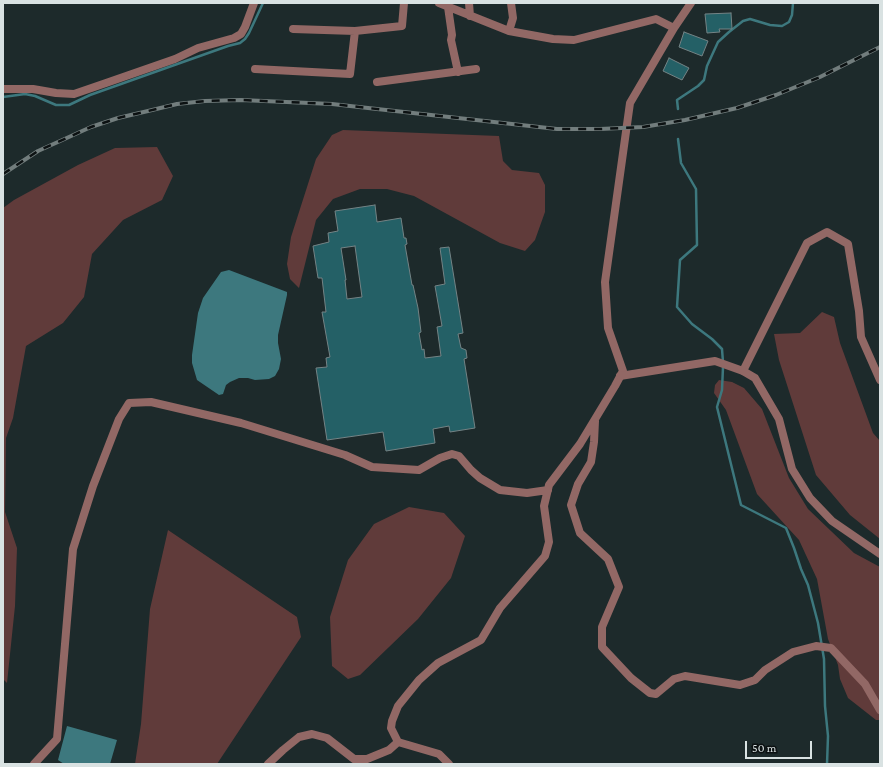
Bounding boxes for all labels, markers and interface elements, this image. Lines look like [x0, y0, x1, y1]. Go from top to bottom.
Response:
scale bar [747, 733, 814, 759]
text: 50 m [752, 741, 776, 755]

